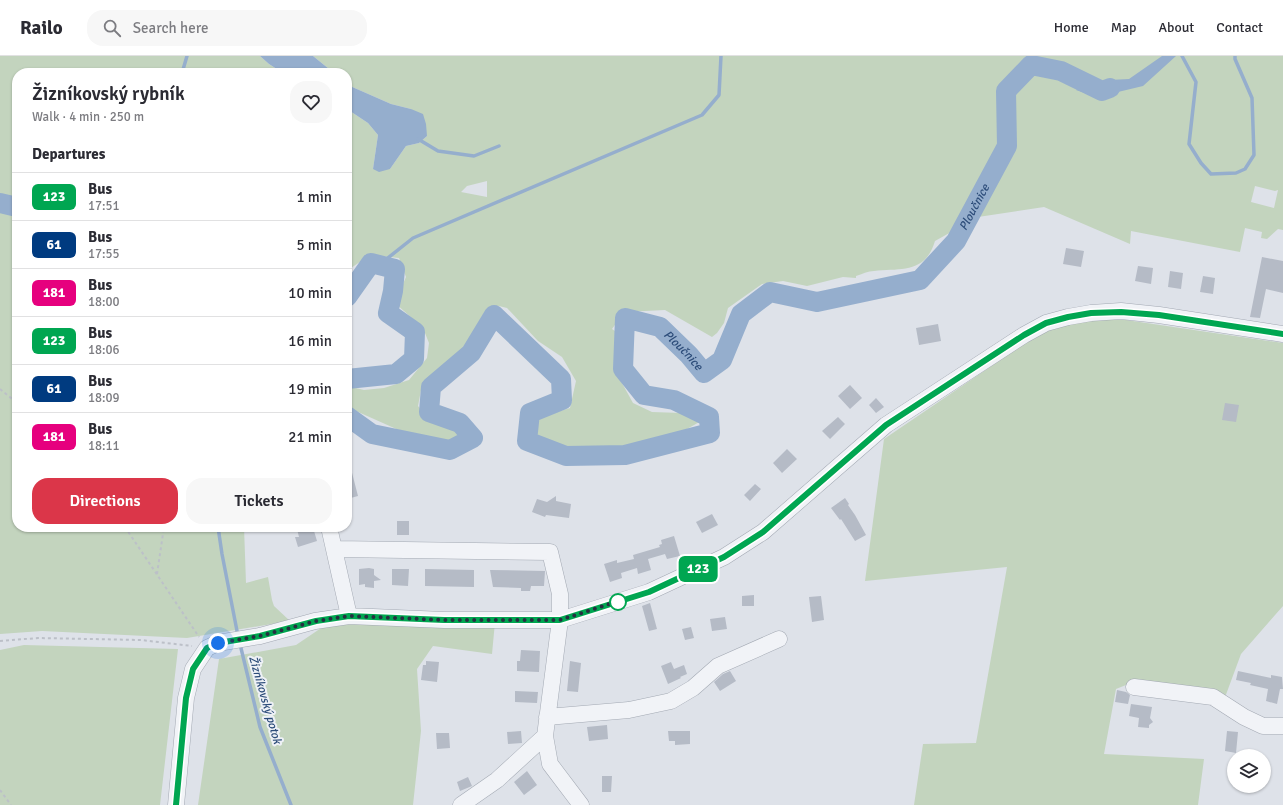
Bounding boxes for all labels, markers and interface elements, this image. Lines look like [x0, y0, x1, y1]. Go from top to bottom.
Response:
search box [87, 10, 367, 46]
text: Railo [20, 16, 63, 40]
icon: search [101, 17, 123, 39]
text: Search here [133, 19, 208, 37]
text: Home [1054, 19, 1089, 36]
text: Map [1111, 19, 1136, 36]
text: About [1158, 19, 1194, 36]
text: Contact [1216, 19, 1263, 36]
button: heart [290, 81, 332, 123]
text: Žizníkovský rybník [32, 82, 185, 106]
text: Walk · 4 min · 250 m [32, 109, 144, 125]
text: Departures [32, 145, 105, 163]
text: Bus [88, 180, 112, 198]
water label: Ploučnice [956, 181, 993, 233]
text: 123 [43, 188, 65, 205]
text: 1 min [296, 188, 332, 206]
text: 17:51 [88, 198, 120, 214]
text: Bus [88, 228, 112, 246]
text: 61 [46, 236, 62, 253]
text: 5 min [296, 236, 332, 254]
text: 17:55 [88, 246, 120, 262]
text: Bus [88, 276, 112, 294]
text: 181 [43, 284, 65, 301]
text: 10 min [288, 284, 332, 302]
text: 18:00 [88, 294, 120, 310]
text: Bus [88, 324, 112, 342]
water label: Ploučnice [660, 327, 707, 374]
text: 123 [43, 332, 65, 349]
text: 16 min [288, 332, 332, 350]
text: 18:06 [88, 342, 120, 358]
text: Bus [88, 372, 112, 390]
text: 61 [46, 380, 62, 397]
text: 19 min [288, 380, 332, 398]
text: 18:09 [88, 390, 120, 406]
text: Bus [88, 420, 112, 438]
text: 181 [43, 428, 65, 445]
text: 21 min [288, 428, 332, 446]
text: 18:11 [88, 438, 120, 454]
button: Directions [32, 478, 178, 524]
button: Tickets [186, 478, 332, 524]
line badge: 123 [675, 556, 721, 582]
text: 123 [687, 560, 709, 577]
unlabelled marker [609, 593, 627, 611]
your location [208, 633, 228, 653]
water label: Žizníkovský potok [245, 654, 285, 747]
map controls [1227, 749, 1271, 793]
button: layers [1227, 749, 1271, 793]

